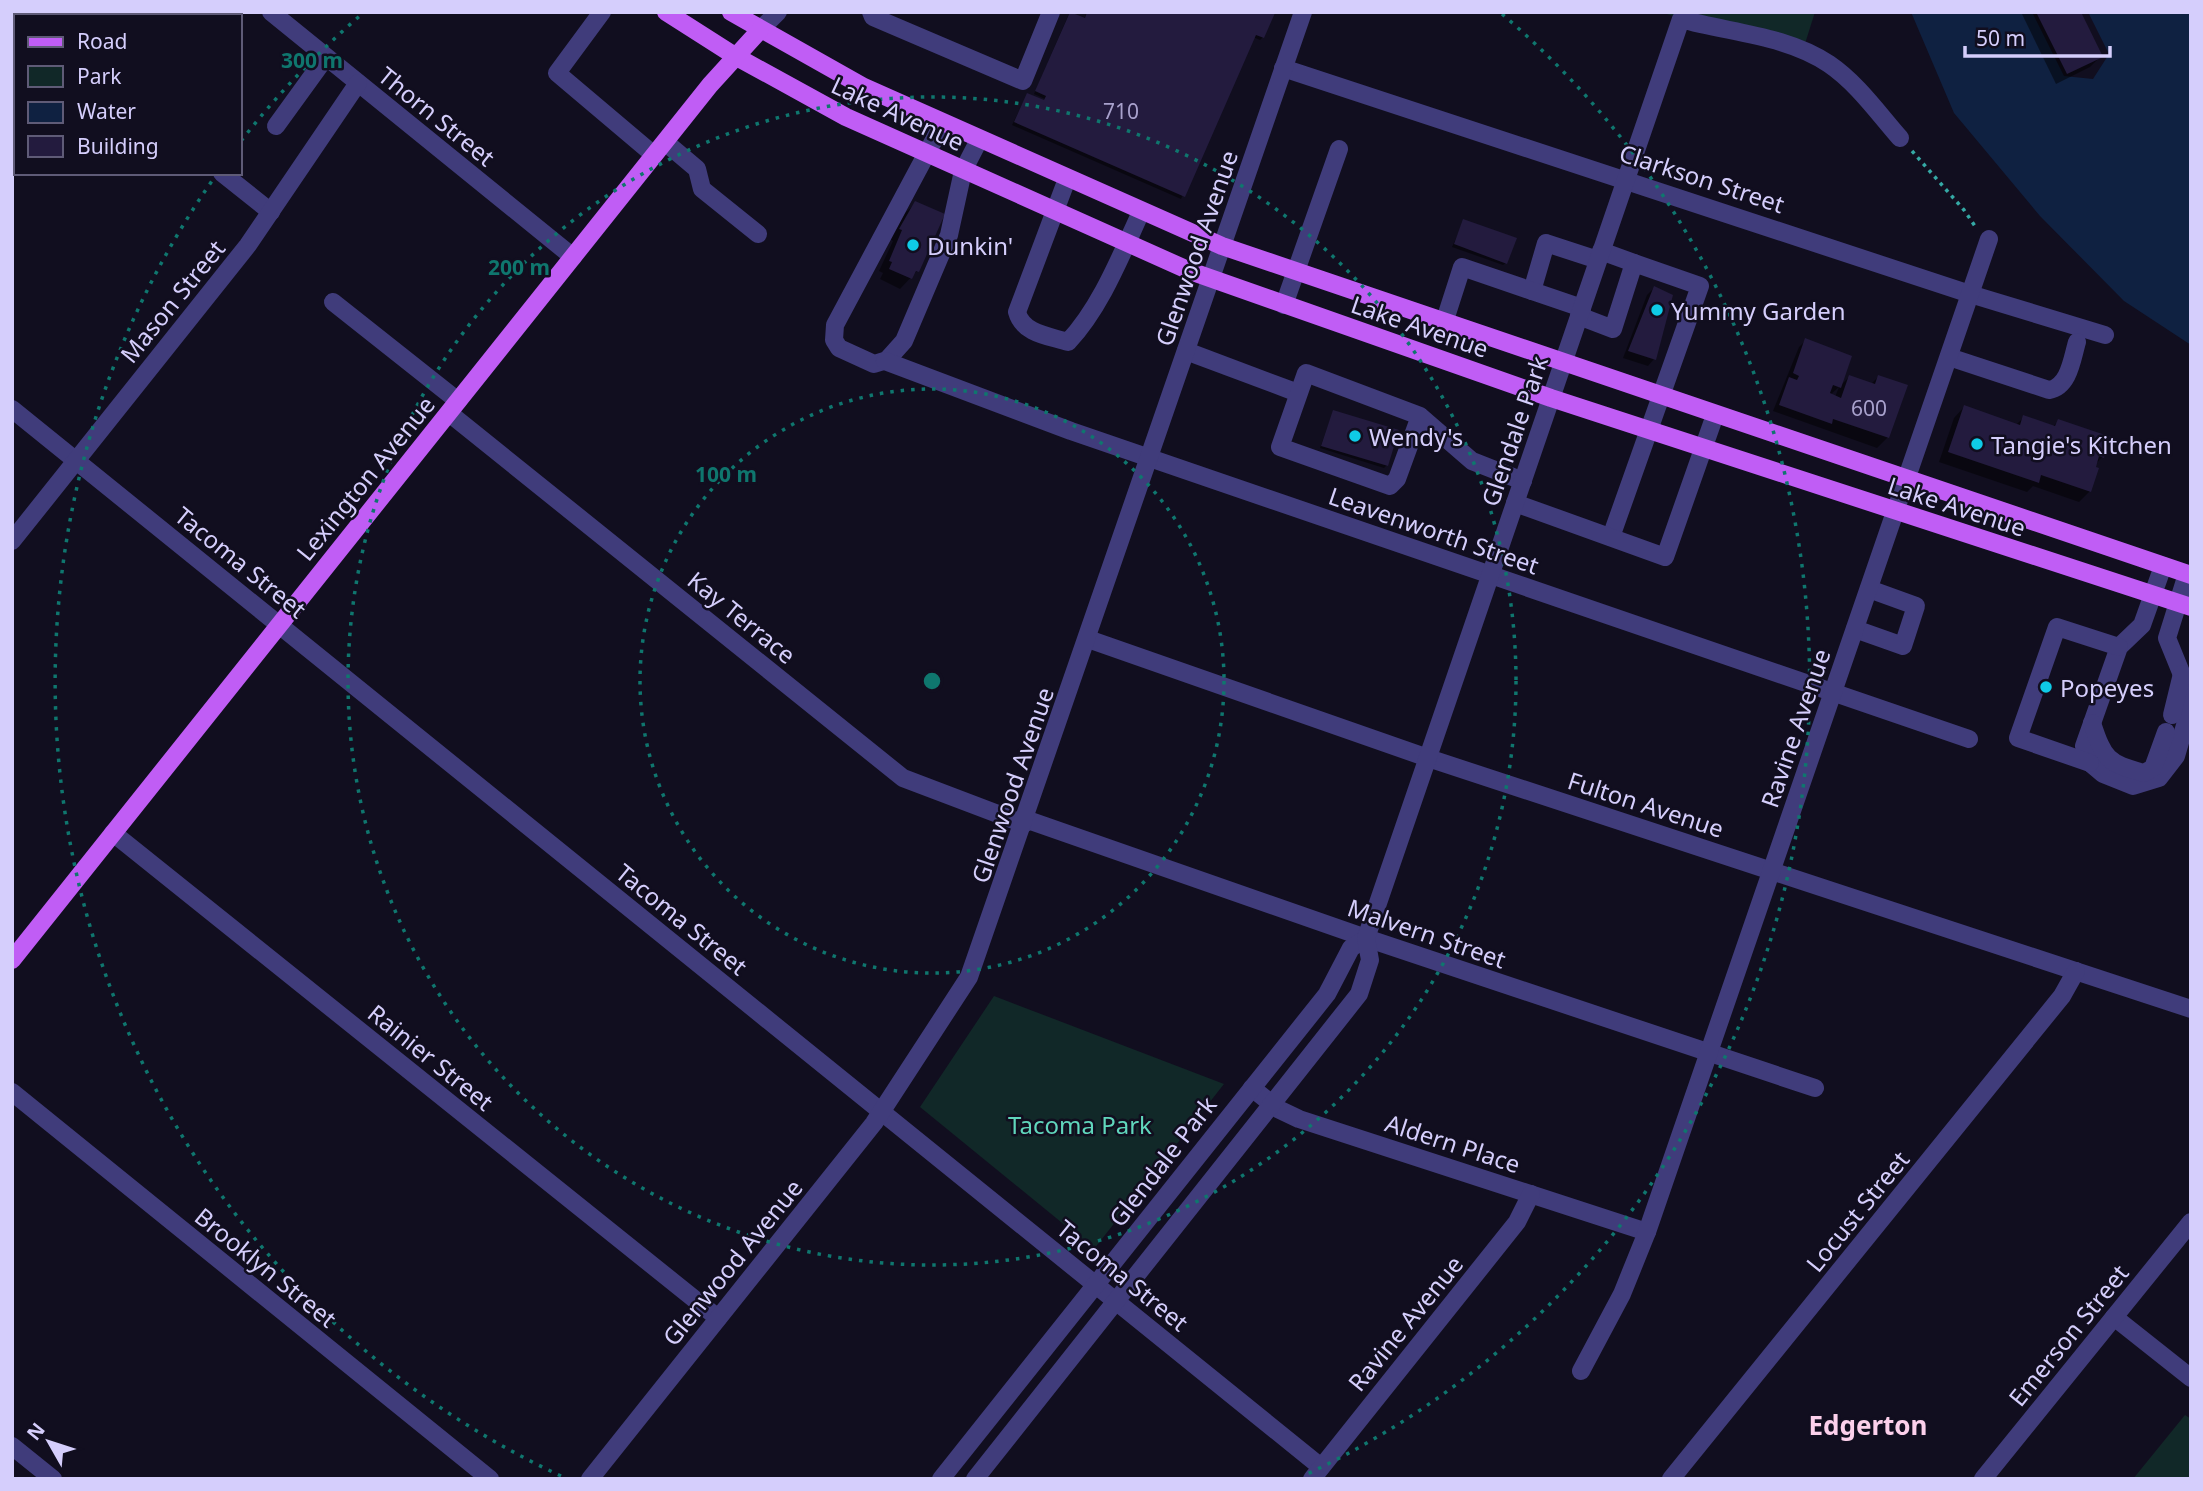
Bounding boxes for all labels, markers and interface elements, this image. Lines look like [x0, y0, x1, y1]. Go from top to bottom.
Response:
legend [14, 14, 242, 175]
scale bar [1965, 14, 2110, 58]
text: 50 m [1976, 24, 2025, 52]
text: Road [77, 27, 127, 55]
text: 300 m [281, 46, 343, 74]
street label: Thorn Street [372, 59, 502, 173]
text: Park [77, 62, 122, 90]
street label: Lake Avenue [826, 68, 970, 158]
text: Water [77, 97, 136, 125]
house number: 710 [1103, 97, 1139, 125]
text: Building [77, 132, 159, 160]
street label: Clarkson Street [1615, 136, 1789, 220]
street label: Glenwood Avenue [1147, 146, 1245, 350]
place label: Dunkin' [927, 229, 1013, 262]
street label: Mason Street [112, 232, 232, 369]
marker: Dunkin' [905, 237, 921, 253]
text: 200 m [488, 253, 550, 281]
street label: Lake Avenue [1347, 287, 1493, 365]
place label: Yummy Garden [1671, 294, 1846, 327]
marker: Yummy Garden [1649, 302, 1665, 318]
street label: Glendale Park [1473, 351, 1555, 511]
street label: Lexington Avenue [288, 389, 442, 567]
house number: 600 [1851, 394, 1887, 422]
place label: Wendy's [1369, 420, 1463, 453]
marker: Wendy's [1347, 428, 1363, 444]
place label: Tangie's Kitchen [1991, 428, 2172, 461]
marker: Tangie's Kitchen [1969, 436, 1985, 452]
text: 100 m [695, 460, 757, 488]
street label: Lake Avenue [1884, 468, 2030, 544]
street label: Leavenworth Street [1325, 479, 1544, 582]
street label: Tacoma Street [168, 499, 314, 625]
street label: Kay Terrace [681, 563, 803, 671]
street label: Ravine Avenue [1752, 644, 1838, 812]
centre of rings [920, 669, 944, 693]
place label: Popeyes [2060, 671, 2154, 704]
marker: Popeyes [2038, 679, 2054, 695]
street label: Glenwood Avenue [963, 683, 1061, 887]
street label: Fulton Avenue [1564, 763, 1728, 845]
street label: Tacoma Street [609, 856, 755, 982]
street label: Malvern Street [1344, 891, 1511, 976]
street label: Rainier Street [361, 996, 501, 1118]
street label: Glendale Park [1101, 1089, 1223, 1233]
street label: Aldern Place [1381, 1106, 1525, 1180]
park label: Tacoma Park [1008, 1108, 1152, 1141]
street label: Locust Street [1798, 1143, 1916, 1278]
street label: Glenwood Avenue [655, 1172, 809, 1352]
street label: Brooklyn Street [188, 1200, 344, 1335]
street label: Tacoma Street [1050, 1212, 1196, 1338]
street label: Ravine Avenue [1340, 1248, 1470, 1398]
street label: Emerson Street [2001, 1257, 2136, 1413]
north arrow [14, 1407, 84, 1477]
district label: Edgerton [1808, 1407, 1928, 1443]
text: N [21, 1417, 51, 1445]

